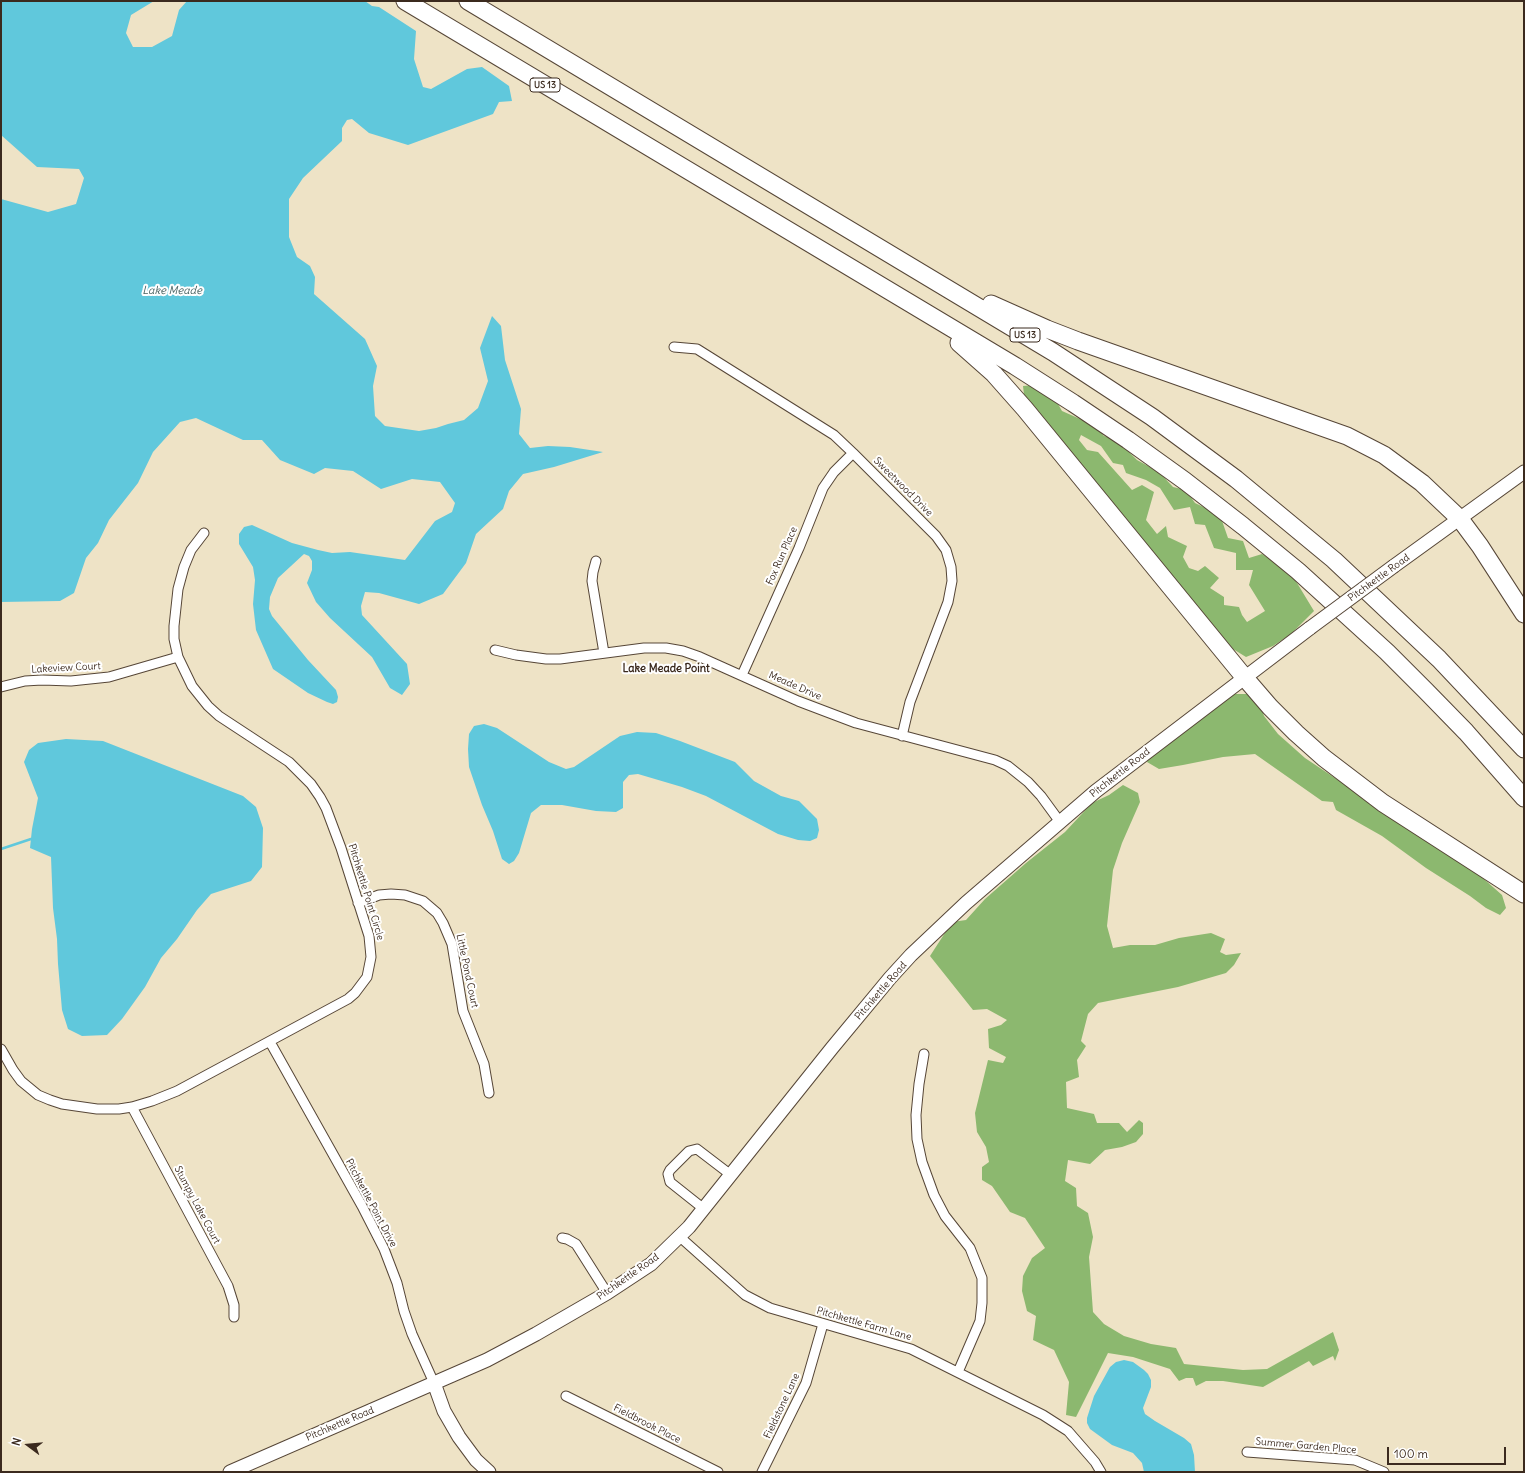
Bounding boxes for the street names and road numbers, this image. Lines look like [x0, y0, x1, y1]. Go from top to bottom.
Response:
road number: US 13 [530, 78, 560, 92]
road number: US 13 [1010, 328, 1040, 342]
street label: Sweetwood Drive [871, 455, 935, 519]
street label: Fox Run Place [764, 525, 800, 587]
street label: Pitchkettle Road [1346, 552, 1412, 604]
street label: Lakeview Court [31, 660, 101, 676]
street label: Meade Drive [767, 669, 823, 703]
street label: Pitchkettle Road [1088, 746, 1152, 800]
street label: Pitchkettle Point Circle [346, 842, 386, 942]
street label: Little Pond Court [453, 933, 481, 1009]
street label: Pitchkettle Road [852, 959, 910, 1023]
street label: Pitchkettle Point Drive [343, 1157, 399, 1249]
street label: Stumpy Lake Court [171, 1164, 223, 1246]
street label: Pitchkettle Road [595, 1251, 661, 1303]
street label: Pitchkettle Farm Lane [815, 1305, 913, 1343]
street label: Fieldstone Lane [762, 1371, 802, 1441]
street label: Fieldbrook Place [611, 1402, 683, 1446]
street label: Pitchkettle Road [304, 1404, 376, 1444]
street label: Summer Garden Place [1255, 1436, 1357, 1456]

